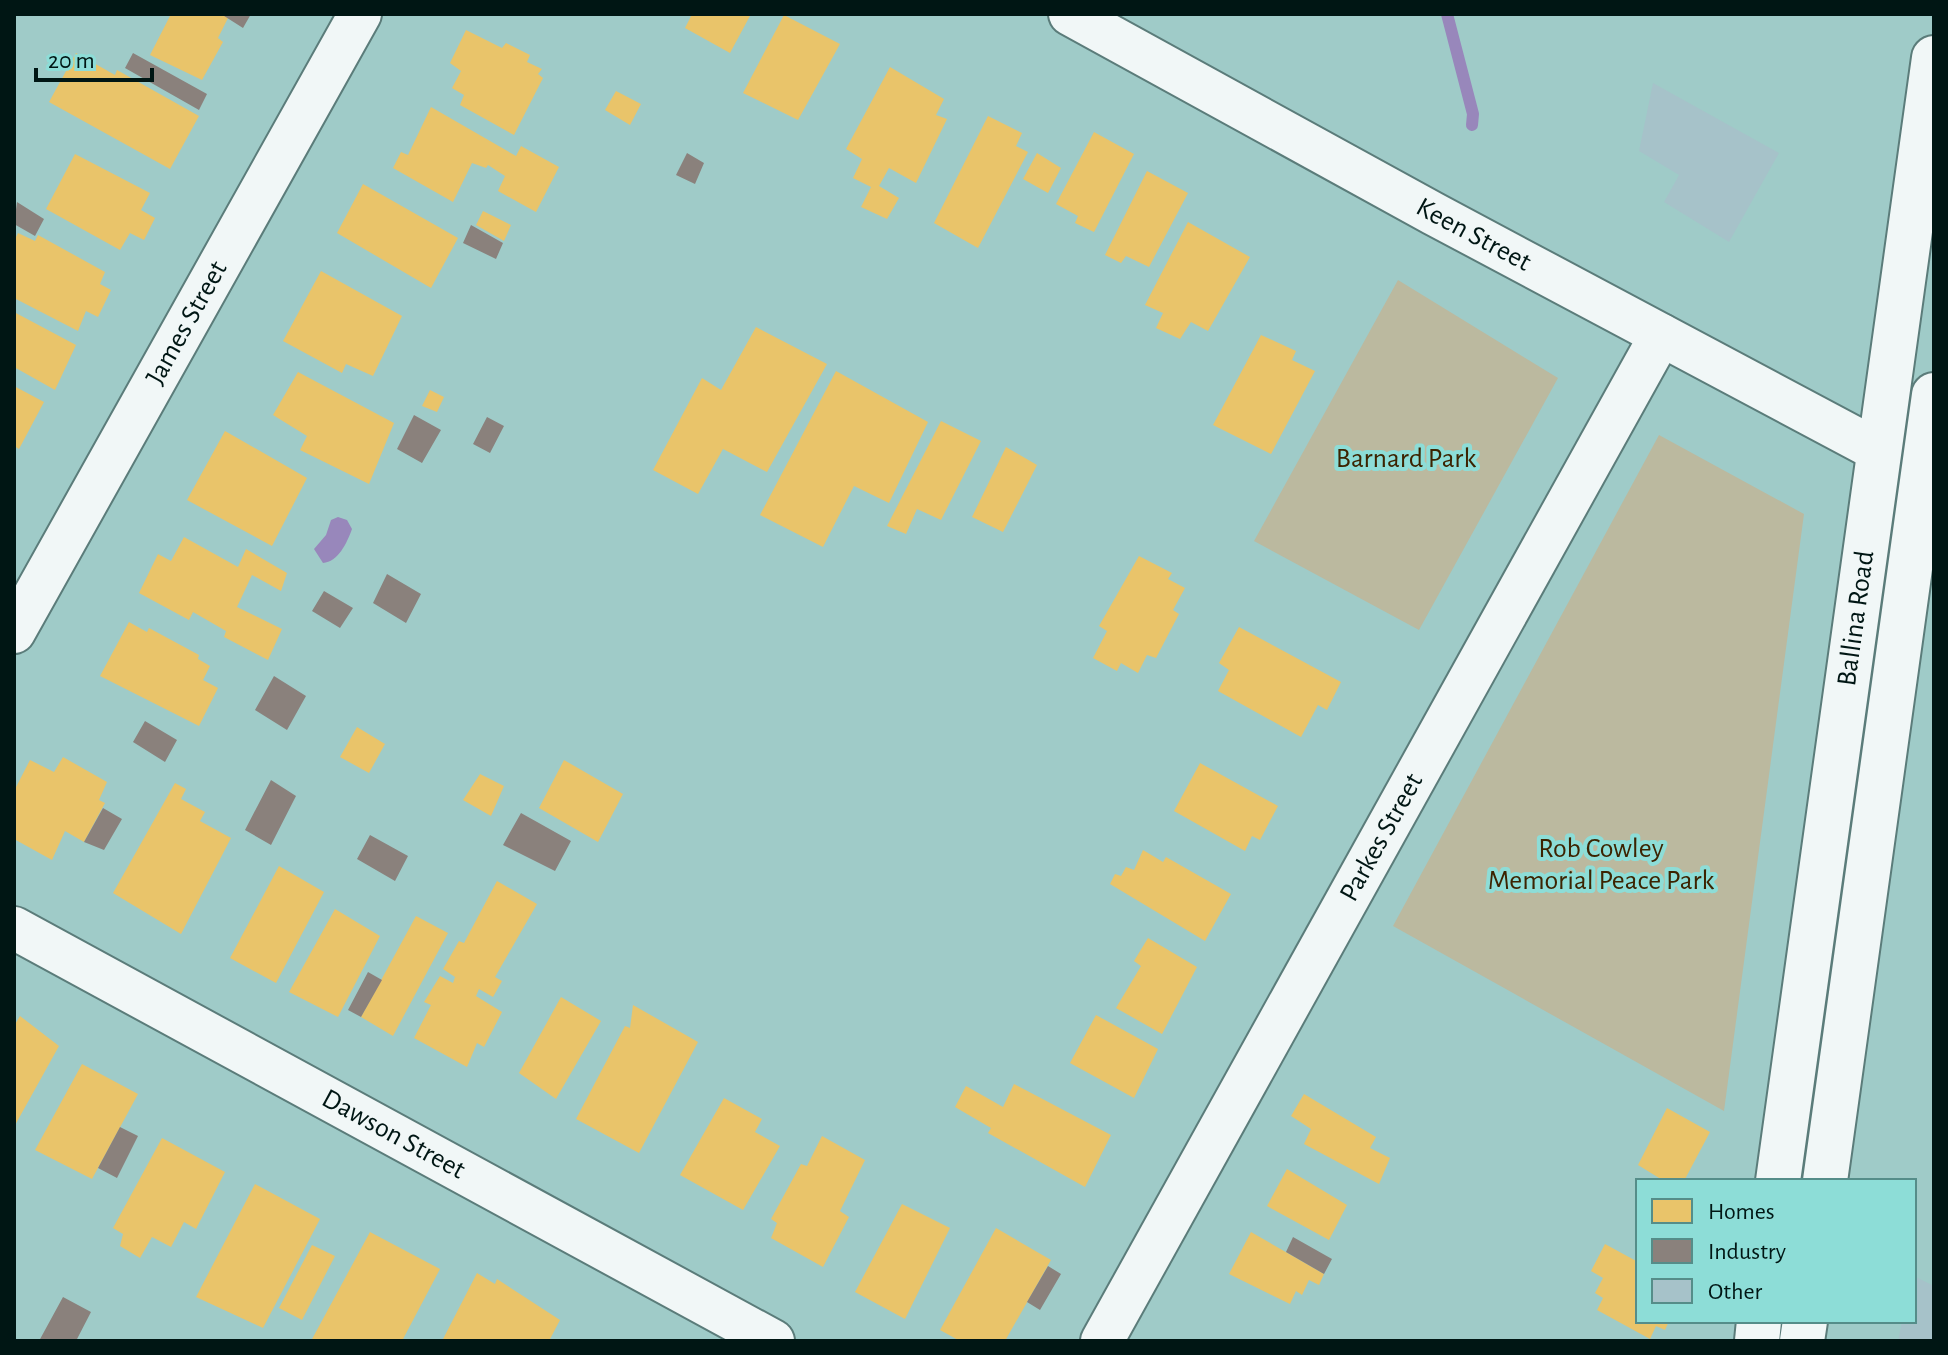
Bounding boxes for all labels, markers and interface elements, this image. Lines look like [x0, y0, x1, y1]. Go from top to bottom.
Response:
scale bar [36, 32, 152, 82]
text: 20 m [48, 49, 95, 73]
street label: Keen Street [1411, 193, 1535, 277]
street label: James Street [141, 256, 233, 390]
park label: Barnard Park [1336, 445, 1476, 473]
street label: Ballina Road [1833, 549, 1879, 688]
street label: Parkes Street [1335, 769, 1428, 906]
park label: Rob Cowley Memorial Peace Park [1488, 835, 1714, 895]
street label: Dawson Street [317, 1084, 470, 1185]
legend [1636, 1179, 1916, 1323]
text: Homes [1708, 1200, 1775, 1224]
text: Industry [1708, 1240, 1786, 1264]
text: Other [1708, 1280, 1762, 1304]

